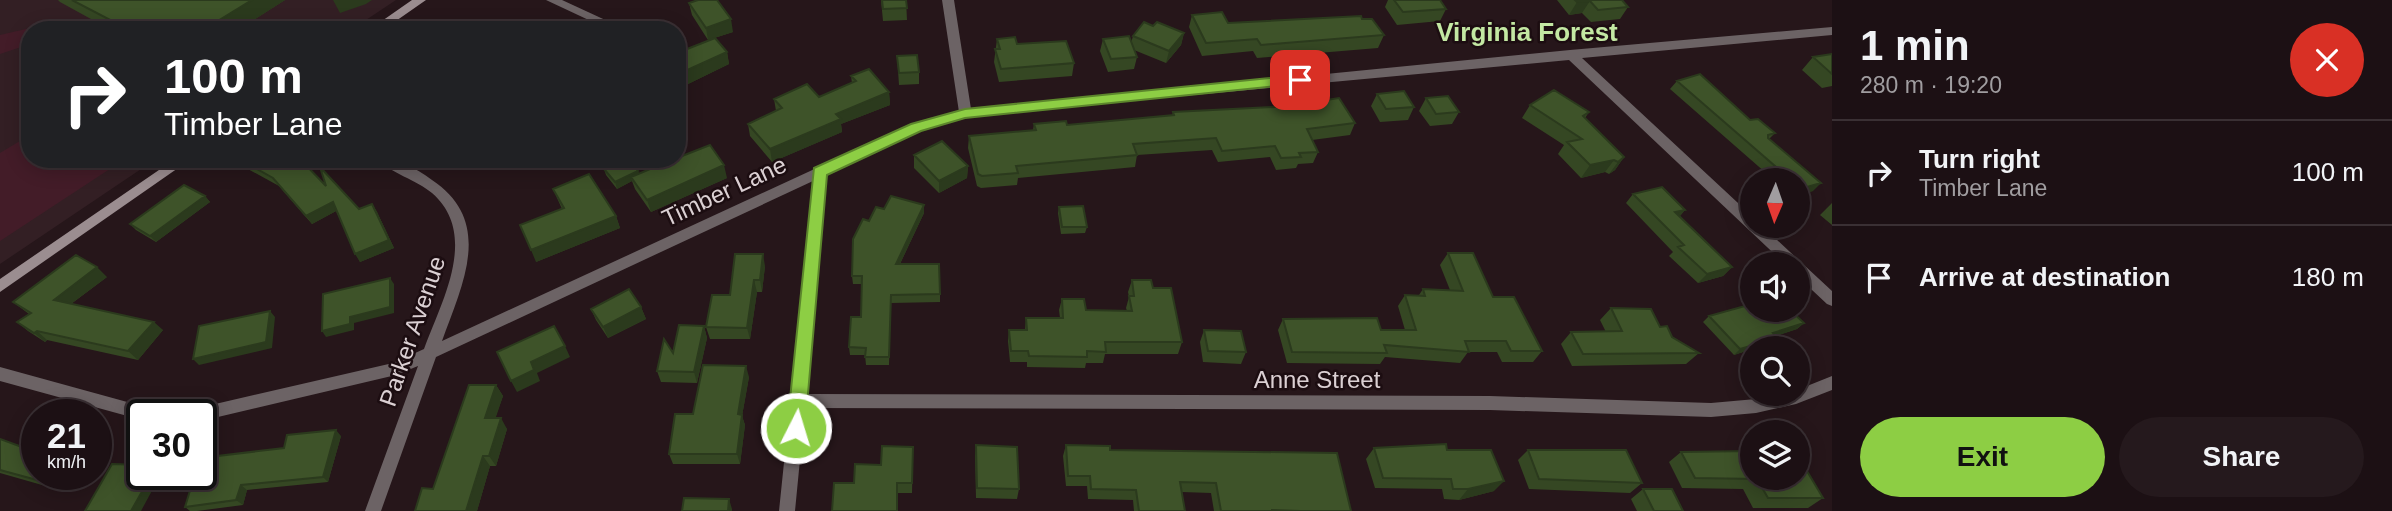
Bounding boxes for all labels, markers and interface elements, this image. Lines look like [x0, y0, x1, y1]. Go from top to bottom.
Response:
district label: Virginia Forest [1436, 17, 1618, 47]
text: 1 min [1860, 22, 1970, 69]
button: close [2290, 23, 2364, 97]
icon: right [49, 49, 140, 140]
text: 100 m [164, 49, 303, 103]
pin [1270, 50, 1330, 110]
icon: arrive [1281, 61, 1319, 99]
text: 280 m · 19:20 [1860, 72, 2002, 98]
text: Timber Lane [164, 106, 342, 142]
text: Turn right [1919, 144, 2040, 174]
street label: Timber Lane [658, 150, 790, 232]
icon: right [1860, 154, 1898, 192]
text: 100 m [2292, 157, 2364, 187]
north arrow [1740, 168, 1810, 238]
map controls [1740, 168, 1810, 490]
text: Timber Lane [1919, 175, 2047, 201]
street label: Parker Avenue [374, 252, 450, 410]
button: sound [1740, 252, 1810, 322]
icon: arrive [1860, 259, 1898, 297]
text: Arrive at destination [1919, 262, 2170, 292]
text: 180 m [2292, 262, 2364, 292]
button: search [1740, 336, 1810, 406]
street label: Anne Street [1254, 366, 1381, 393]
position arrow [759, 391, 833, 465]
speed limit sign: 30 [126, 399, 217, 490]
text: 21 [47, 416, 86, 455]
button: Exit [1860, 417, 2105, 497]
button: Share [2119, 417, 2364, 497]
button: layers [1740, 420, 1810, 490]
text: km/h [47, 452, 86, 472]

